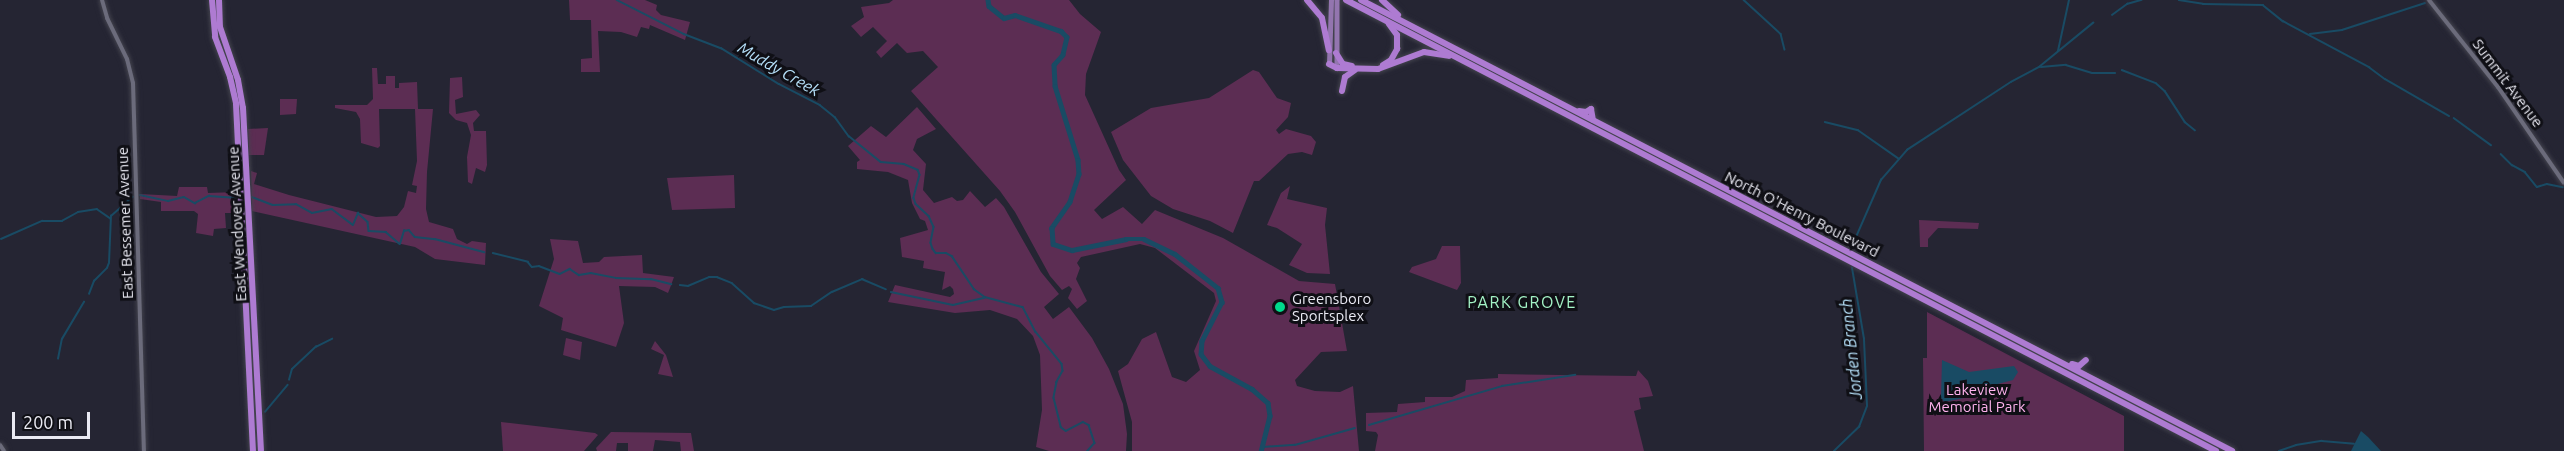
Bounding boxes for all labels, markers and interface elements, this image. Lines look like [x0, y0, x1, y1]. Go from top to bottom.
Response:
street label: Summit Avenue [2469, 35, 2547, 131]
water label: Muddy Creek [735, 38, 823, 100]
street label: East Wendover Avenue [224, 146, 250, 302]
street label: East Bessemer Avenue [113, 147, 137, 299]
street label: North O'Henry Boulevard [1722, 167, 1882, 261]
place label: Greensboro Sportsplex [1292, 289, 1371, 324]
district label: PARK GROVE [1467, 292, 1577, 312]
water label: Jorden Branch [1836, 298, 1866, 400]
marker: Greensboro Sportsplex [1273, 300, 1287, 314]
park label: Lakeview Memorial Park [1928, 380, 2026, 415]
scale bar [15, 400, 93, 438]
text: 200 m [23, 412, 73, 432]

